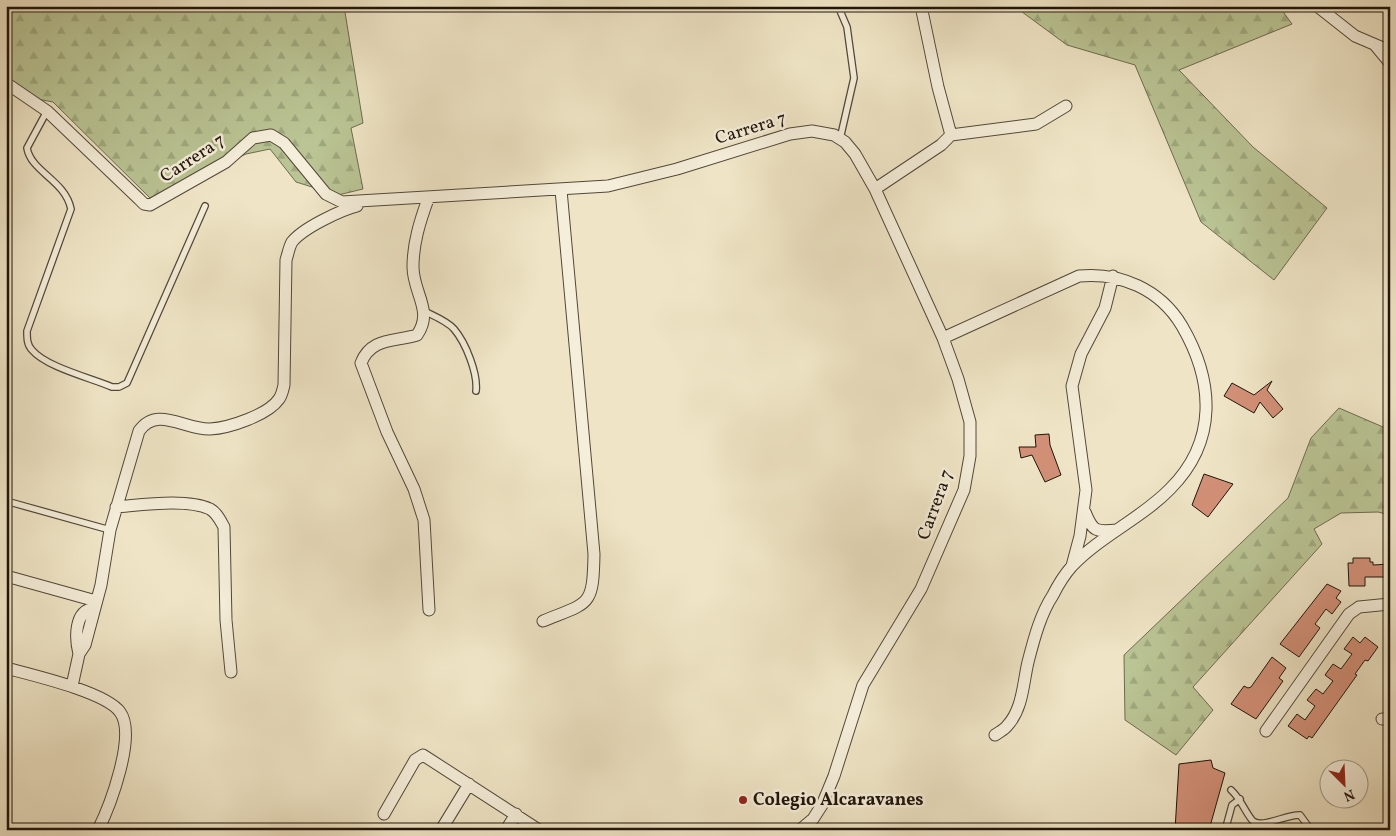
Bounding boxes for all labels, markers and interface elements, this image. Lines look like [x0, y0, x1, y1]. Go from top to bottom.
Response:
street label: Carrera 7 [712, 106, 790, 152]
street label: Carrera 7 [156, 129, 230, 189]
street label: Carrera 7 [912, 466, 960, 544]
north arrow [1318, 758, 1368, 808]
text: N [1340, 784, 1357, 805]
place label: Colegio Alcaravanes [753, 788, 924, 813]
marker: Colegio Alcaravanes [737, 794, 749, 806]

